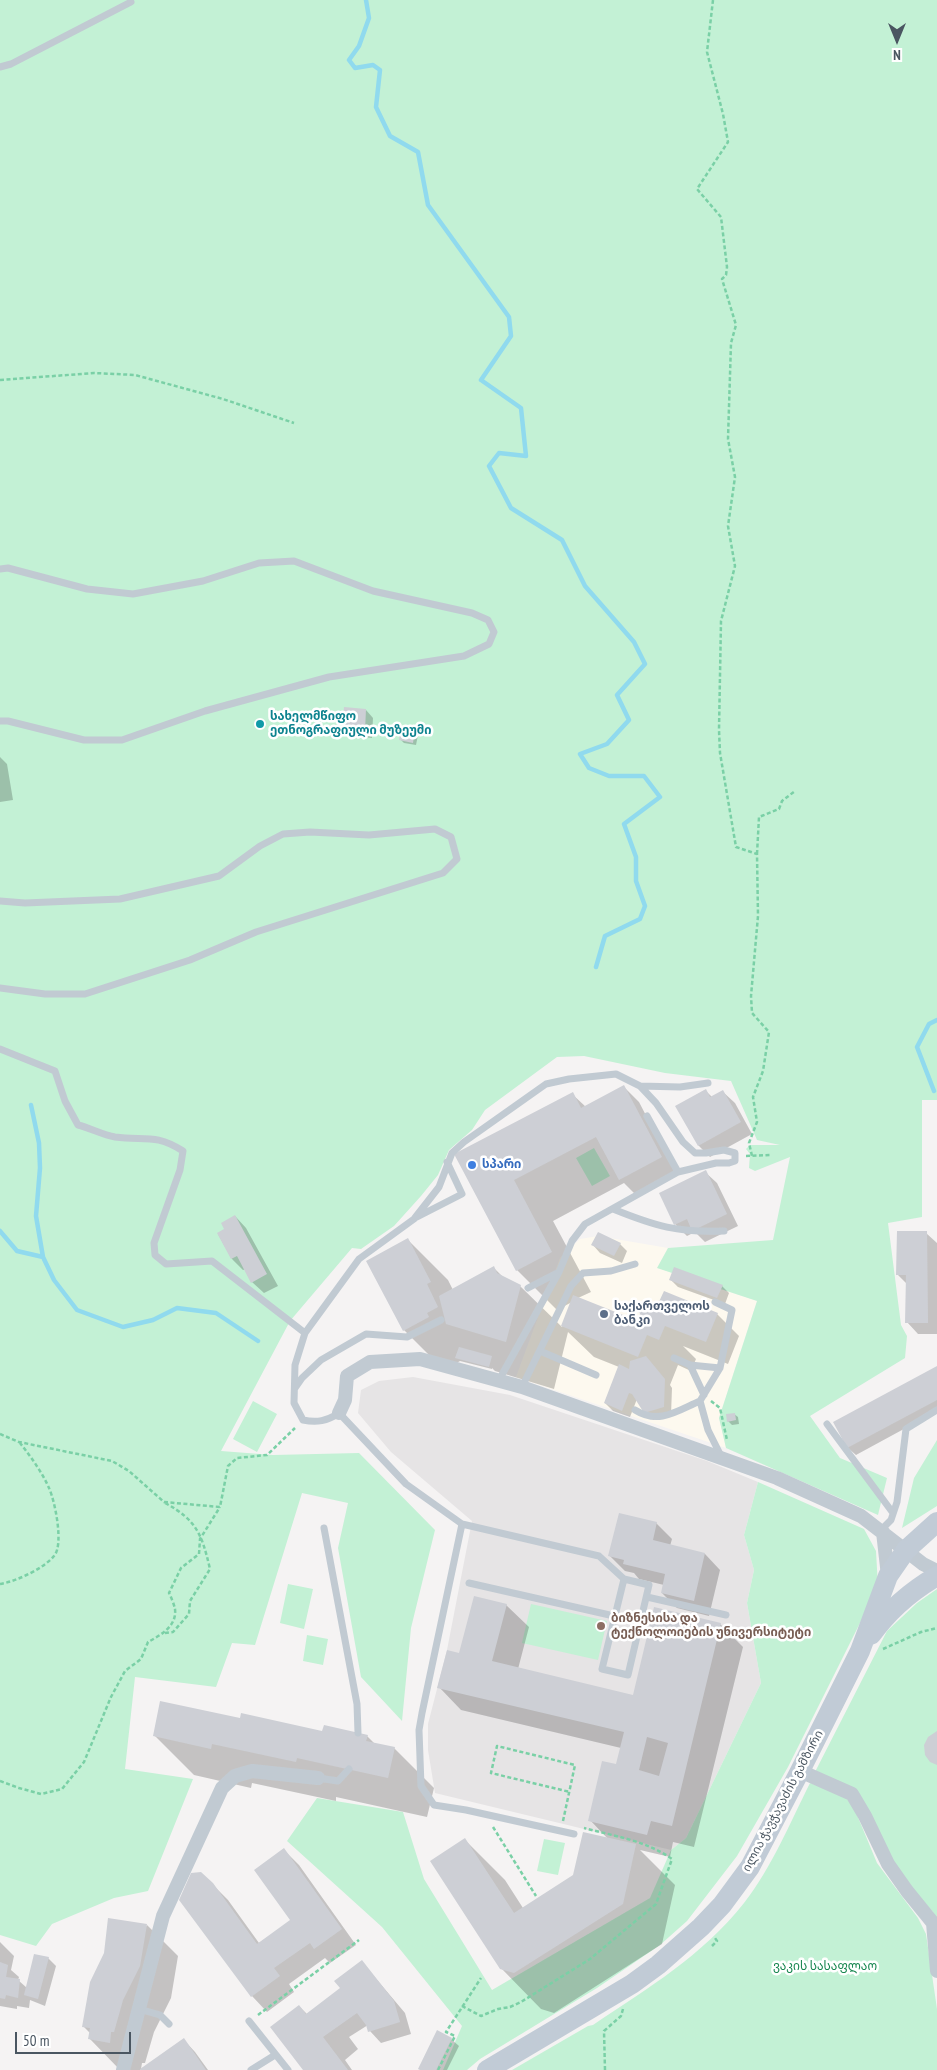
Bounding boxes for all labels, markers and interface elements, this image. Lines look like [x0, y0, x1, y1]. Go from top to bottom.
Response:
north arrow [872, 15, 922, 65]
text: N [893, 46, 901, 64]
place label: სახელმწიფო ეთნოგრაფიული მუზეუმი [270, 710, 432, 738]
marker: სახელმწიფო ეთნოგრაფიული მუზეუმი [254, 718, 266, 730]
place label: სპარი [482, 1158, 521, 1172]
marker: სპარი [466, 1159, 478, 1171]
place label: საქართველოს ბანკი [614, 1300, 710, 1328]
marker: საქართველოს ბანკი [598, 1308, 610, 1320]
place label: ბიზნესისა და ტექნოლოიების უნივერსიტეტი [611, 1612, 811, 1640]
marker: ბიზნესისა და ტექნოლოიების უნივერსიტეტი [595, 1620, 607, 1632]
street label: ილია ჭავჭავაძის გამზირი [740, 1728, 826, 1874]
park label: ვაკის სასაფლაო [773, 1960, 877, 1974]
scale bar [18, 2022, 134, 2054]
text: 50 m [23, 2031, 49, 2050]

